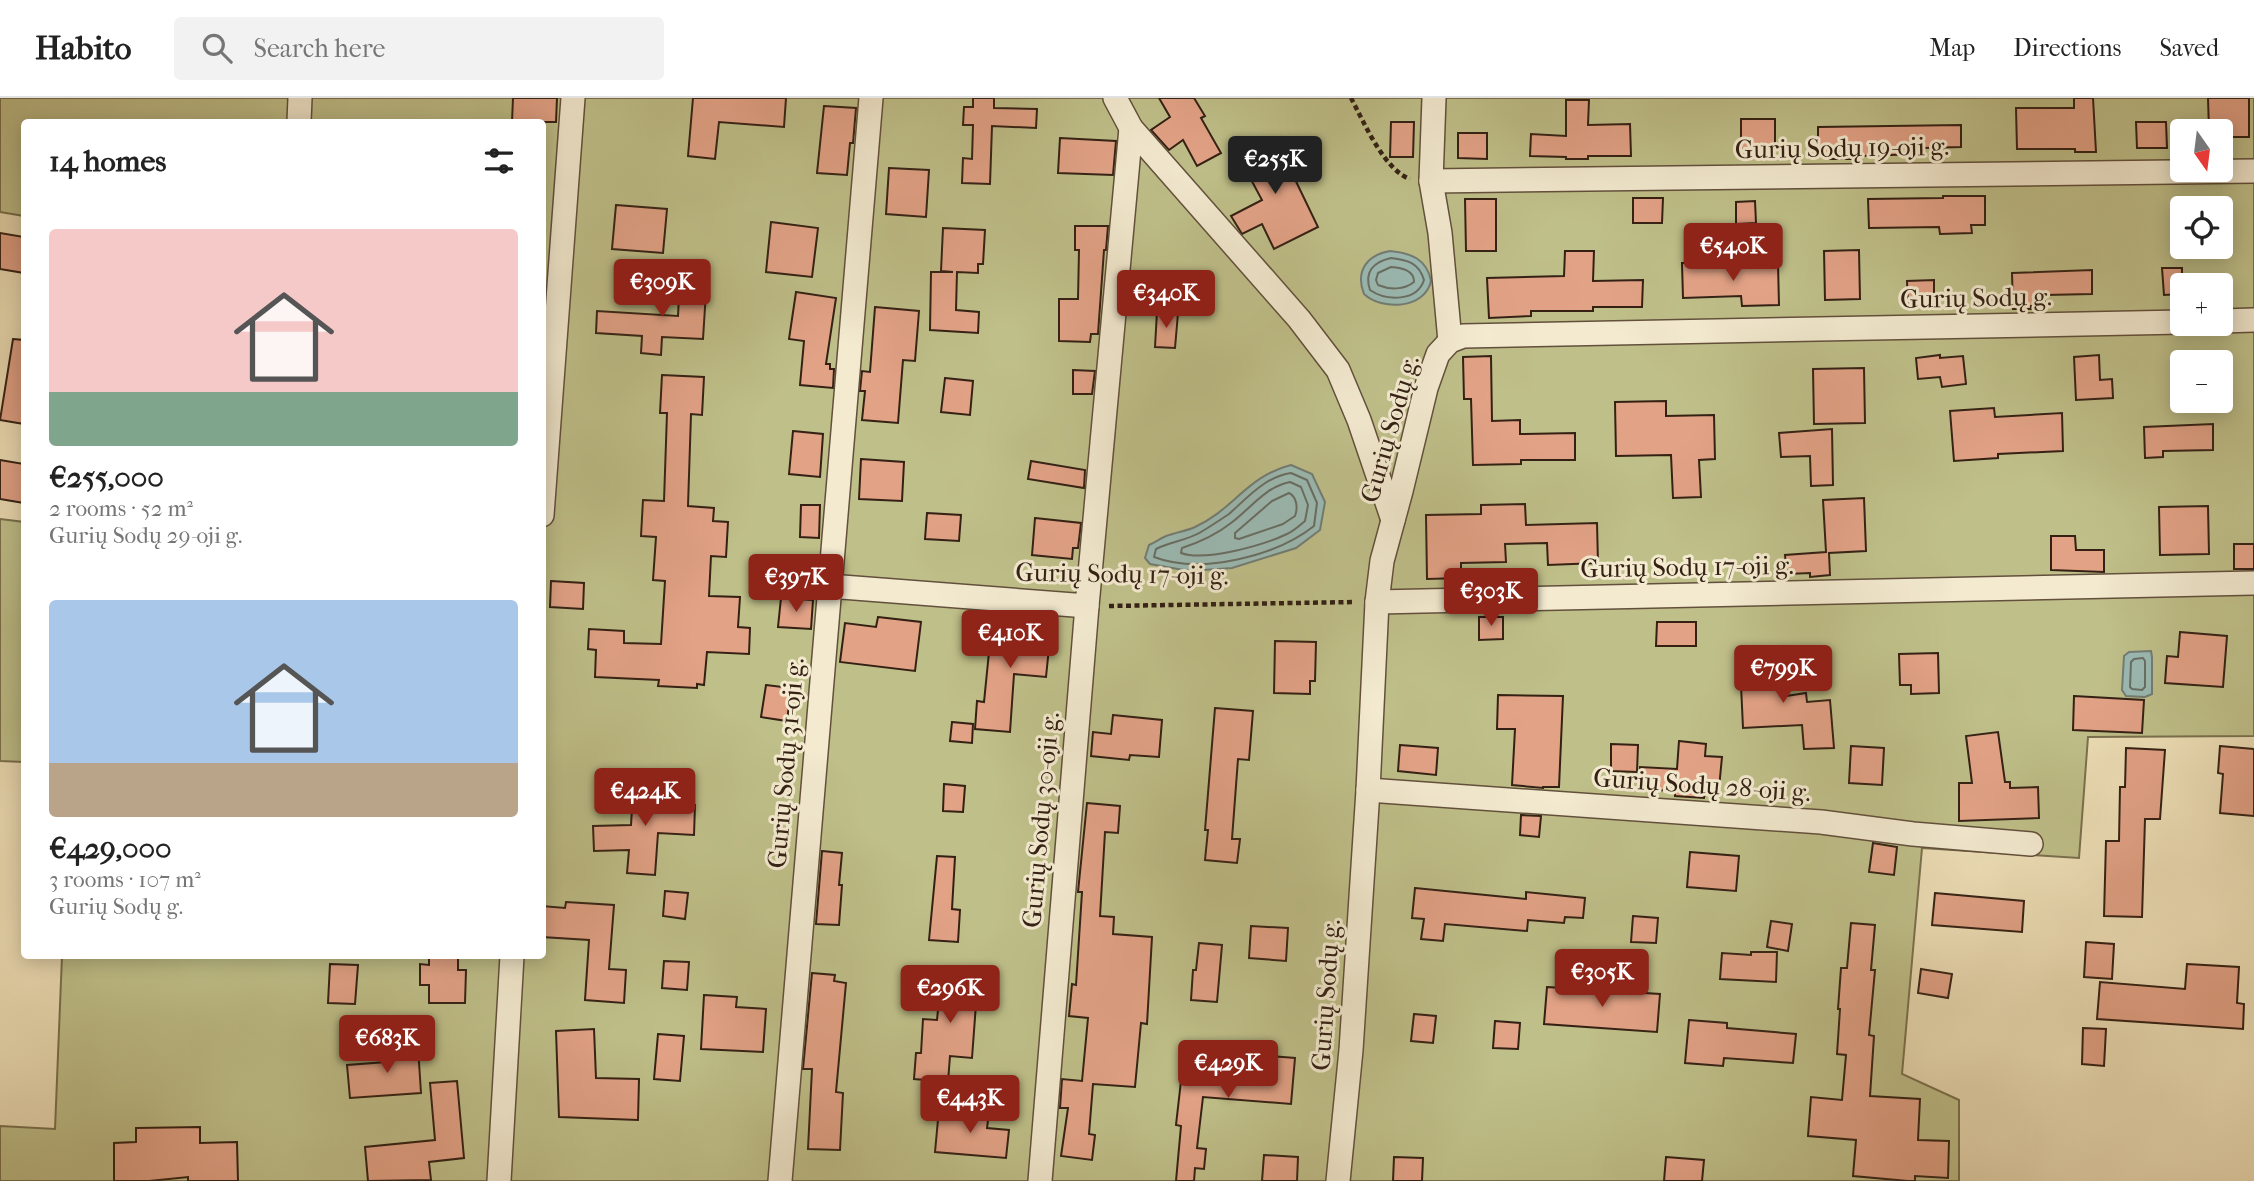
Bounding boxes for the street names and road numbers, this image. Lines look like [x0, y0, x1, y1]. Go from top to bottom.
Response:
street label: Gurių Sodų 19-oji g. [1735, 131, 1949, 166]
street label: Gurių Sodų g. [1900, 281, 2052, 316]
street label: Gurių Sodų g. [1354, 352, 1427, 507]
street label: Gurių Sodų 17-oji g. [1580, 550, 1794, 585]
street label: Gurių Sodų 17-oji g. [1015, 557, 1229, 592]
street label: Gurių Sodų 31-oji g. [761, 656, 812, 870]
street label: Gurių Sodų 30-oji g. [1016, 711, 1067, 929]
street label: Gurių Sodų 28-oji g. [1592, 762, 1812, 809]
street label: Gurių Sodų g. [1305, 918, 1348, 1072]

